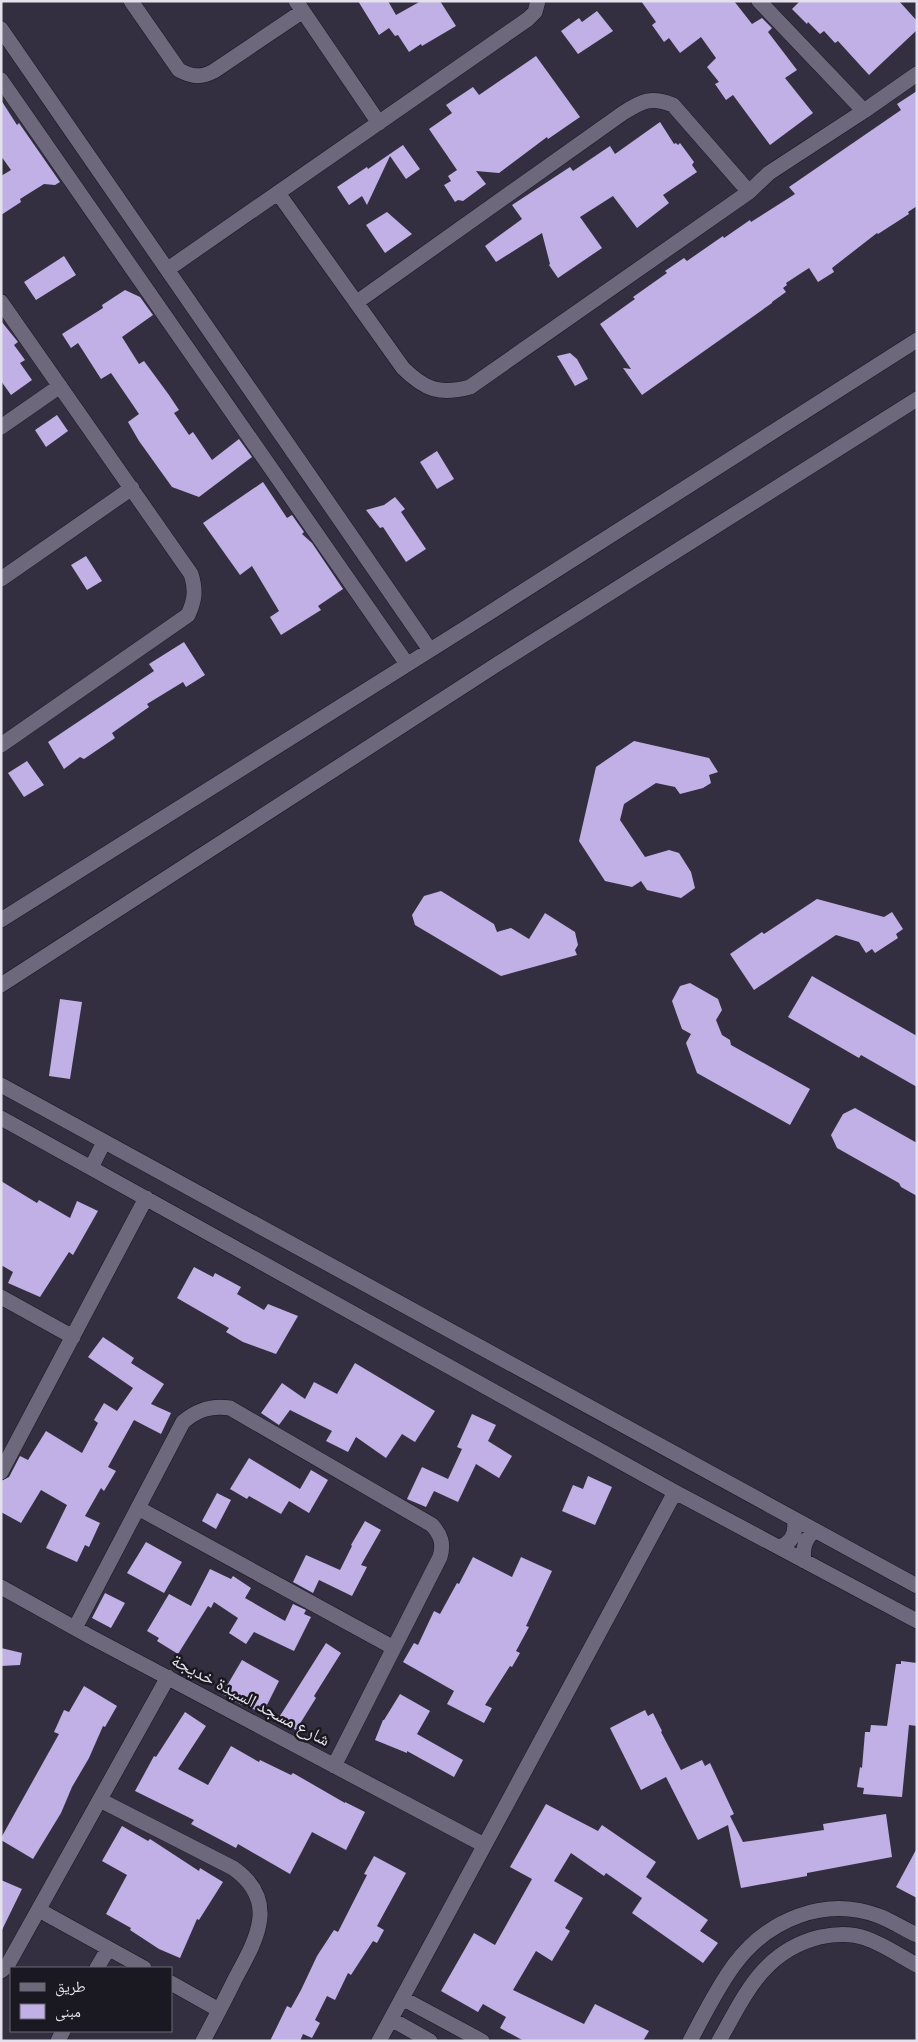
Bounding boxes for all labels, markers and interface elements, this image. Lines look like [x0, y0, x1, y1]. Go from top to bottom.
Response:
street label: شارع مسجد السيدة خديجة [168, 1649, 334, 1751]
legend [10, 1967, 172, 2032]
text: طريق [55, 1978, 86, 1997]
text: مبنى [55, 2003, 81, 2022]

